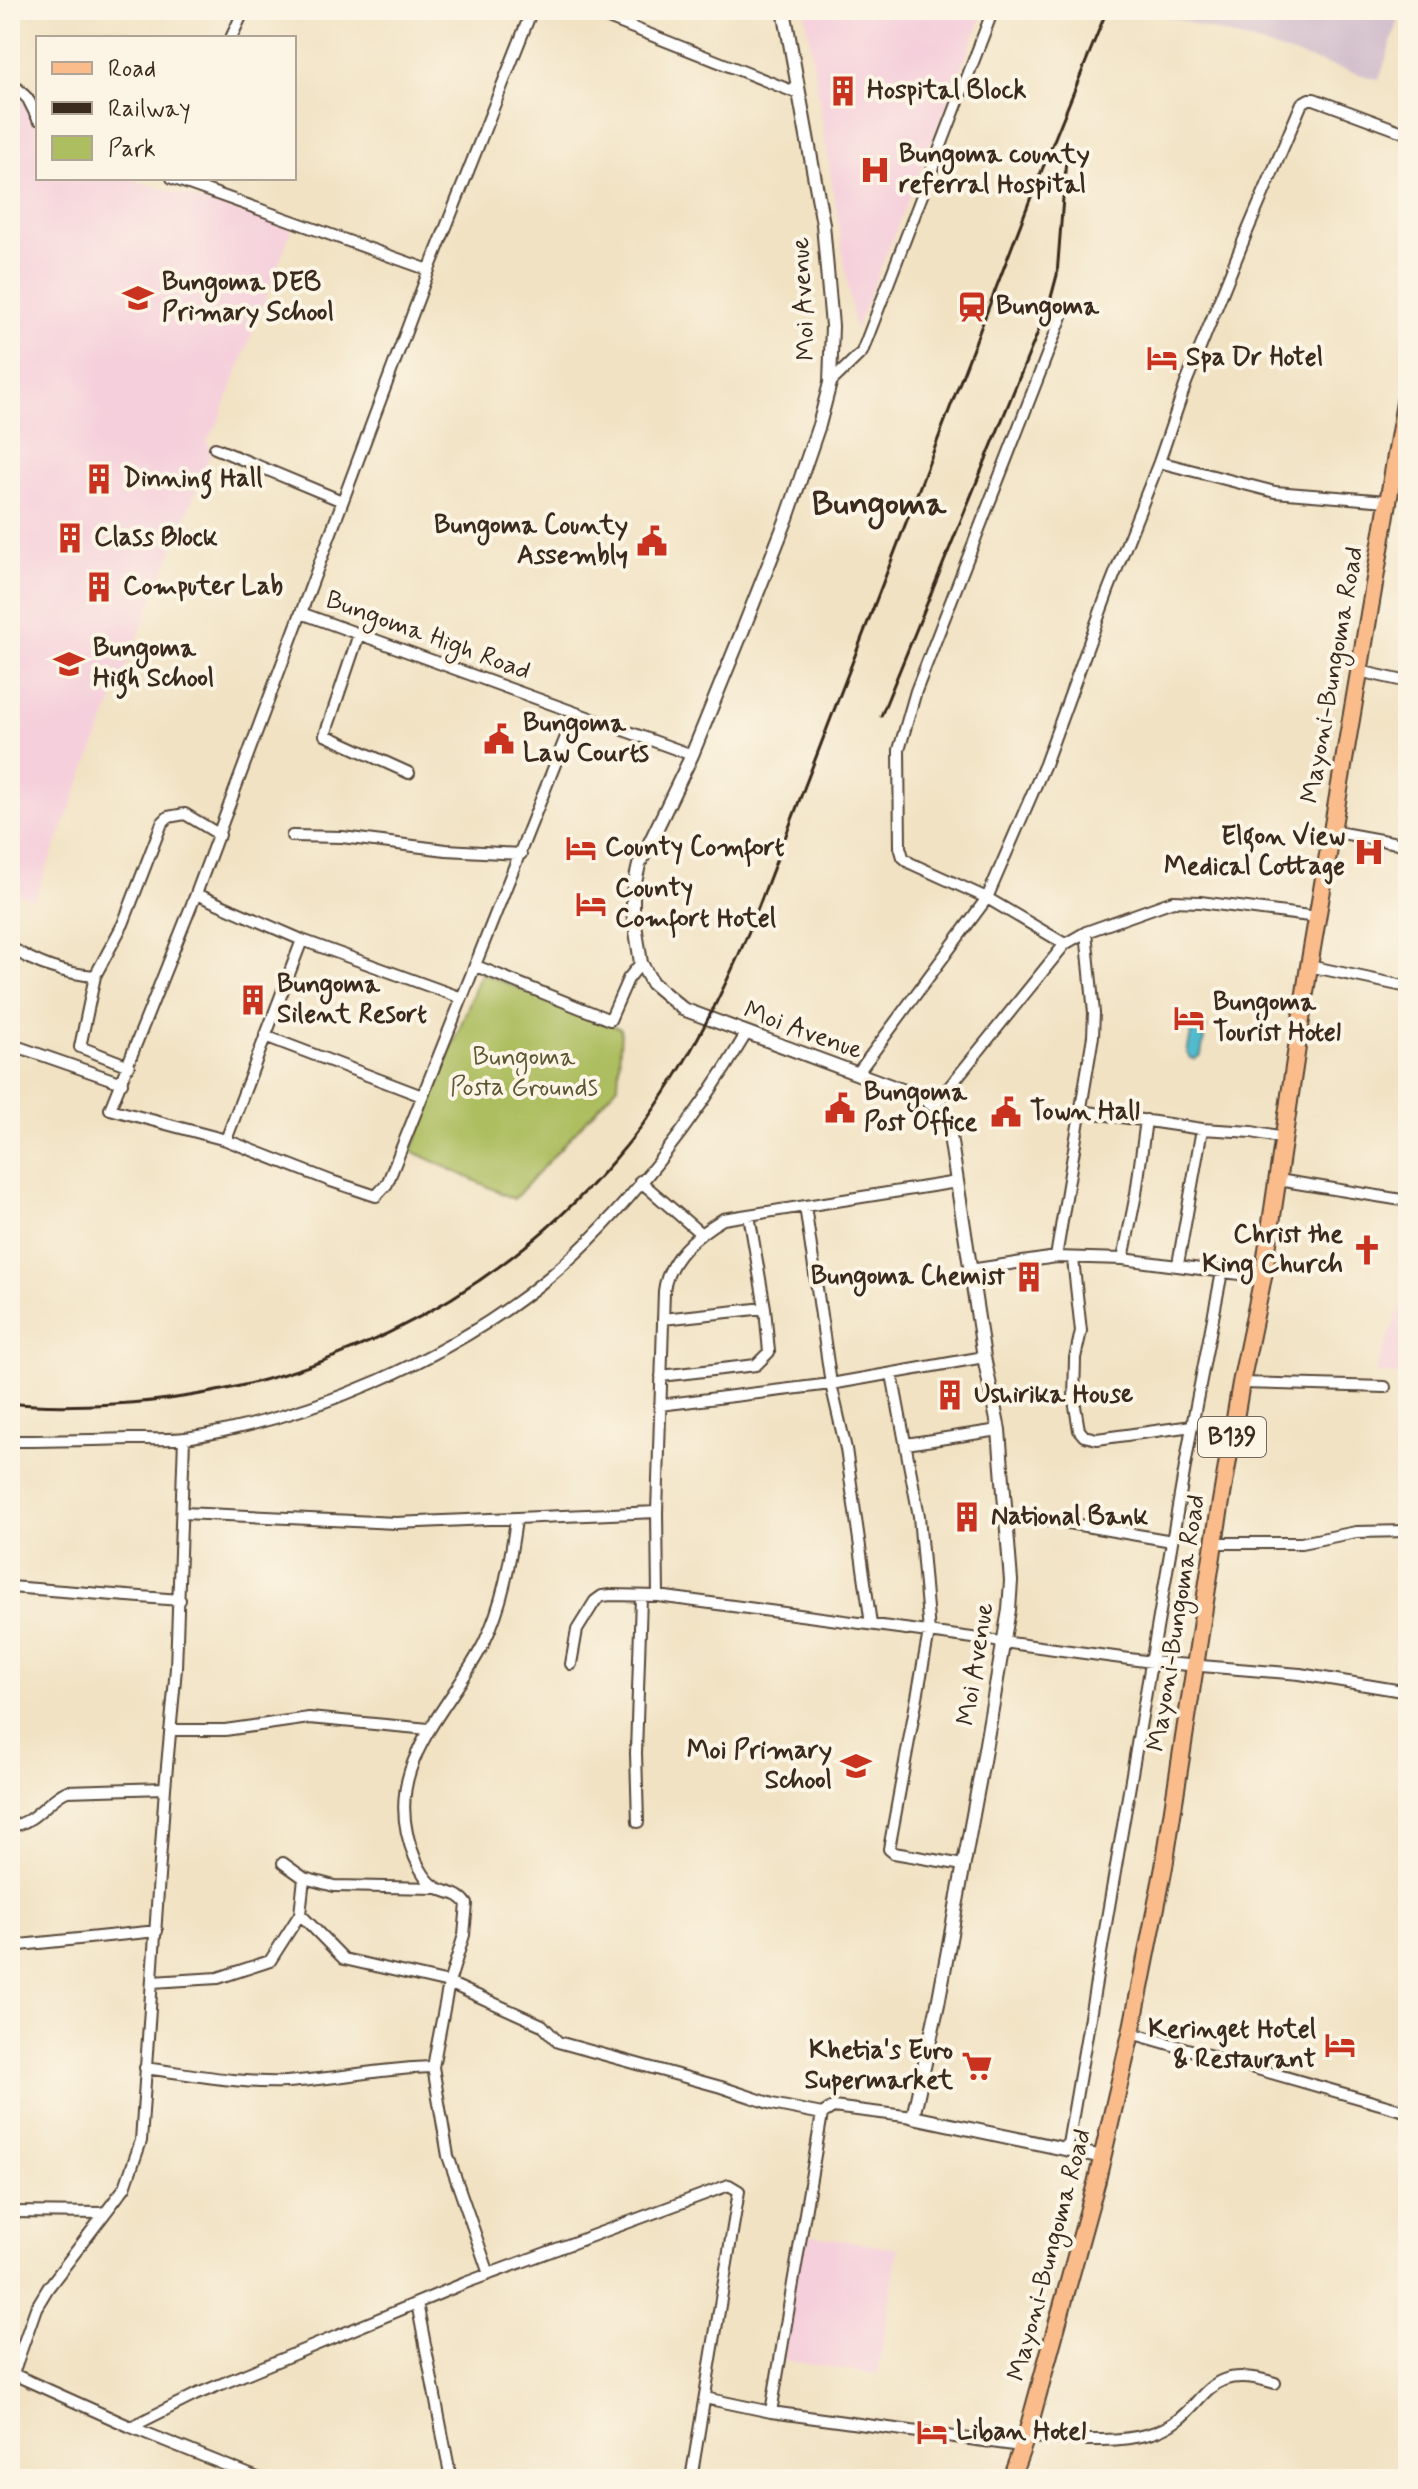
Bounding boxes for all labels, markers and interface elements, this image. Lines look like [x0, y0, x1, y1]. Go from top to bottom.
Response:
legend [36, 36, 296, 180]
text: Road [108, 54, 156, 85]
building icon: Hospital Block [826, 74, 860, 108]
place label: Hospital Block [867, 74, 1026, 108]
text: Railway [108, 94, 191, 125]
text: Park [108, 134, 156, 165]
place label: Bungoma county referral Hospital [899, 138, 1090, 202]
hospital icon: Bungoma county referral Hospital [858, 153, 892, 187]
street label: Moi Avenue [784, 236, 824, 362]
place label: Bungoma DEB Primary School [162, 266, 334, 330]
school or university icon: Bungoma DEB Primary School [121, 281, 155, 315]
station icon: Bungoma [955, 290, 989, 324]
place label: Bungoma [996, 290, 1100, 327]
hotel icon: Spa Dr Hotel [1145, 341, 1179, 375]
place label: Spa Dr Hotel [1186, 341, 1323, 375]
building icon: Dinning Hall [82, 462, 116, 496]
place label: Dinning Hall [123, 462, 263, 499]
district label: Bungoma [812, 482, 948, 530]
place label: Bungoma County Assembly [434, 509, 628, 573]
building icon: Class Block [53, 521, 87, 555]
place label: Class Block [94, 521, 218, 555]
public building icon: Bungoma County Assembly [635, 524, 669, 558]
street label: Mayoni-Bungoma Road [1294, 544, 1374, 806]
building icon: Computer Lab [82, 570, 116, 604]
place label: Computer Lab [123, 570, 283, 604]
street label: Bungoma High Road [320, 583, 535, 691]
place label: Bungoma High School [93, 632, 214, 699]
school or university icon: Bungoma High School [52, 647, 86, 681]
place label: Bungoma Law Courts [523, 707, 649, 771]
public building icon: Bungoma Law Courts [482, 722, 516, 756]
place label: Elgon View Medical Cottage [1164, 820, 1345, 885]
hotel icon: County Comfort [564, 831, 598, 865]
place label: County Comfort [605, 831, 785, 867]
hospital icon: Elgon View Medical Cottage [1352, 835, 1386, 869]
place label: County Comfort Hotel [615, 872, 776, 938]
hotel icon: County Comfort Hotel [574, 887, 608, 921]
place label: Bungoma Silent Resort [277, 968, 427, 1032]
building icon: Bungoma Silent Resort [236, 983, 270, 1017]
place label: Bungoma Tourist Hotel [1213, 986, 1341, 1050]
street label: Moi Avenue [739, 994, 867, 1068]
hotel icon: Bungoma Tourist Hotel [1172, 1001, 1206, 1035]
park label: Bungoma Posta Grounds [450, 1041, 598, 1105]
place label: Bungoma Post Office [864, 1076, 978, 1140]
public building icon: Bungoma Post Office [823, 1091, 857, 1125]
public building icon: Town Hall [989, 1095, 1023, 1129]
place label: Town Hall [1030, 1095, 1140, 1129]
place label: Christ the King Church [1202, 1218, 1343, 1285]
church icon: Christ the King Church [1350, 1233, 1384, 1267]
place label: Bungoma Chemist [811, 1260, 1006, 1297]
building icon: Bungoma Chemist [1012, 1260, 1046, 1294]
building icon: Ushirika House [933, 1378, 967, 1412]
place label: Ushirika House [974, 1378, 1133, 1412]
road number: B139 [1198, 1417, 1266, 1457]
street label: Mayoni-Bungoma Road [1140, 1492, 1216, 1754]
building icon: National Bank [950, 1500, 984, 1534]
place label: National Bank [991, 1500, 1148, 1534]
street label: Moi Avenue [950, 1600, 1002, 1728]
place label: Moi Primary School [687, 1734, 832, 1798]
school or university icon: Moi Primary School [839, 1749, 873, 1783]
place label: Keringet Hotel & Restaurant [1148, 2013, 1316, 2077]
hotel icon: Keringet Hotel & Restaurant [1323, 2028, 1357, 2062]
place label: Khetia's Euro Supermarket [805, 2034, 954, 2098]
supermarket icon: Khetia's Euro Supermarket [960, 2049, 994, 2083]
street label: Mayoni-Bungoma Road [1000, 2125, 1102, 2385]
hotel icon: Liban Hotel [915, 2415, 949, 2449]
place label: Liban Hotel [956, 2415, 1086, 2449]

